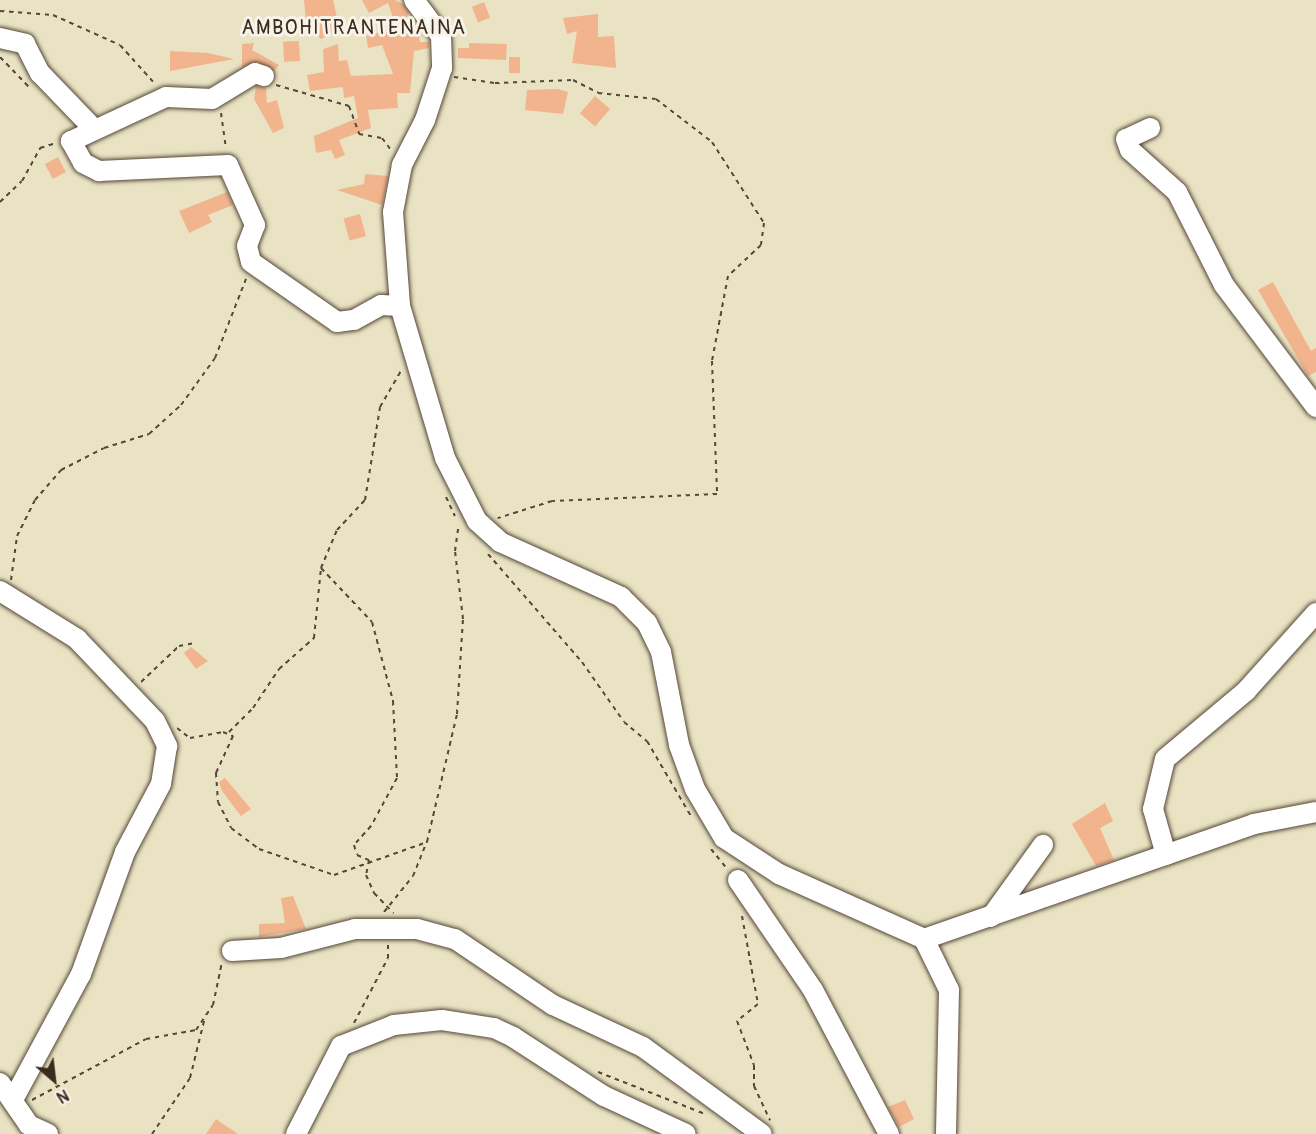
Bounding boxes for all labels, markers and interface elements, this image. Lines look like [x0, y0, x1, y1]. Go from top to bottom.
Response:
district label: AMBOHITRANTENAINA [242, 15, 466, 39]
north arrow [24, 1050, 84, 1110]
text: N [53, 1085, 72, 1107]

